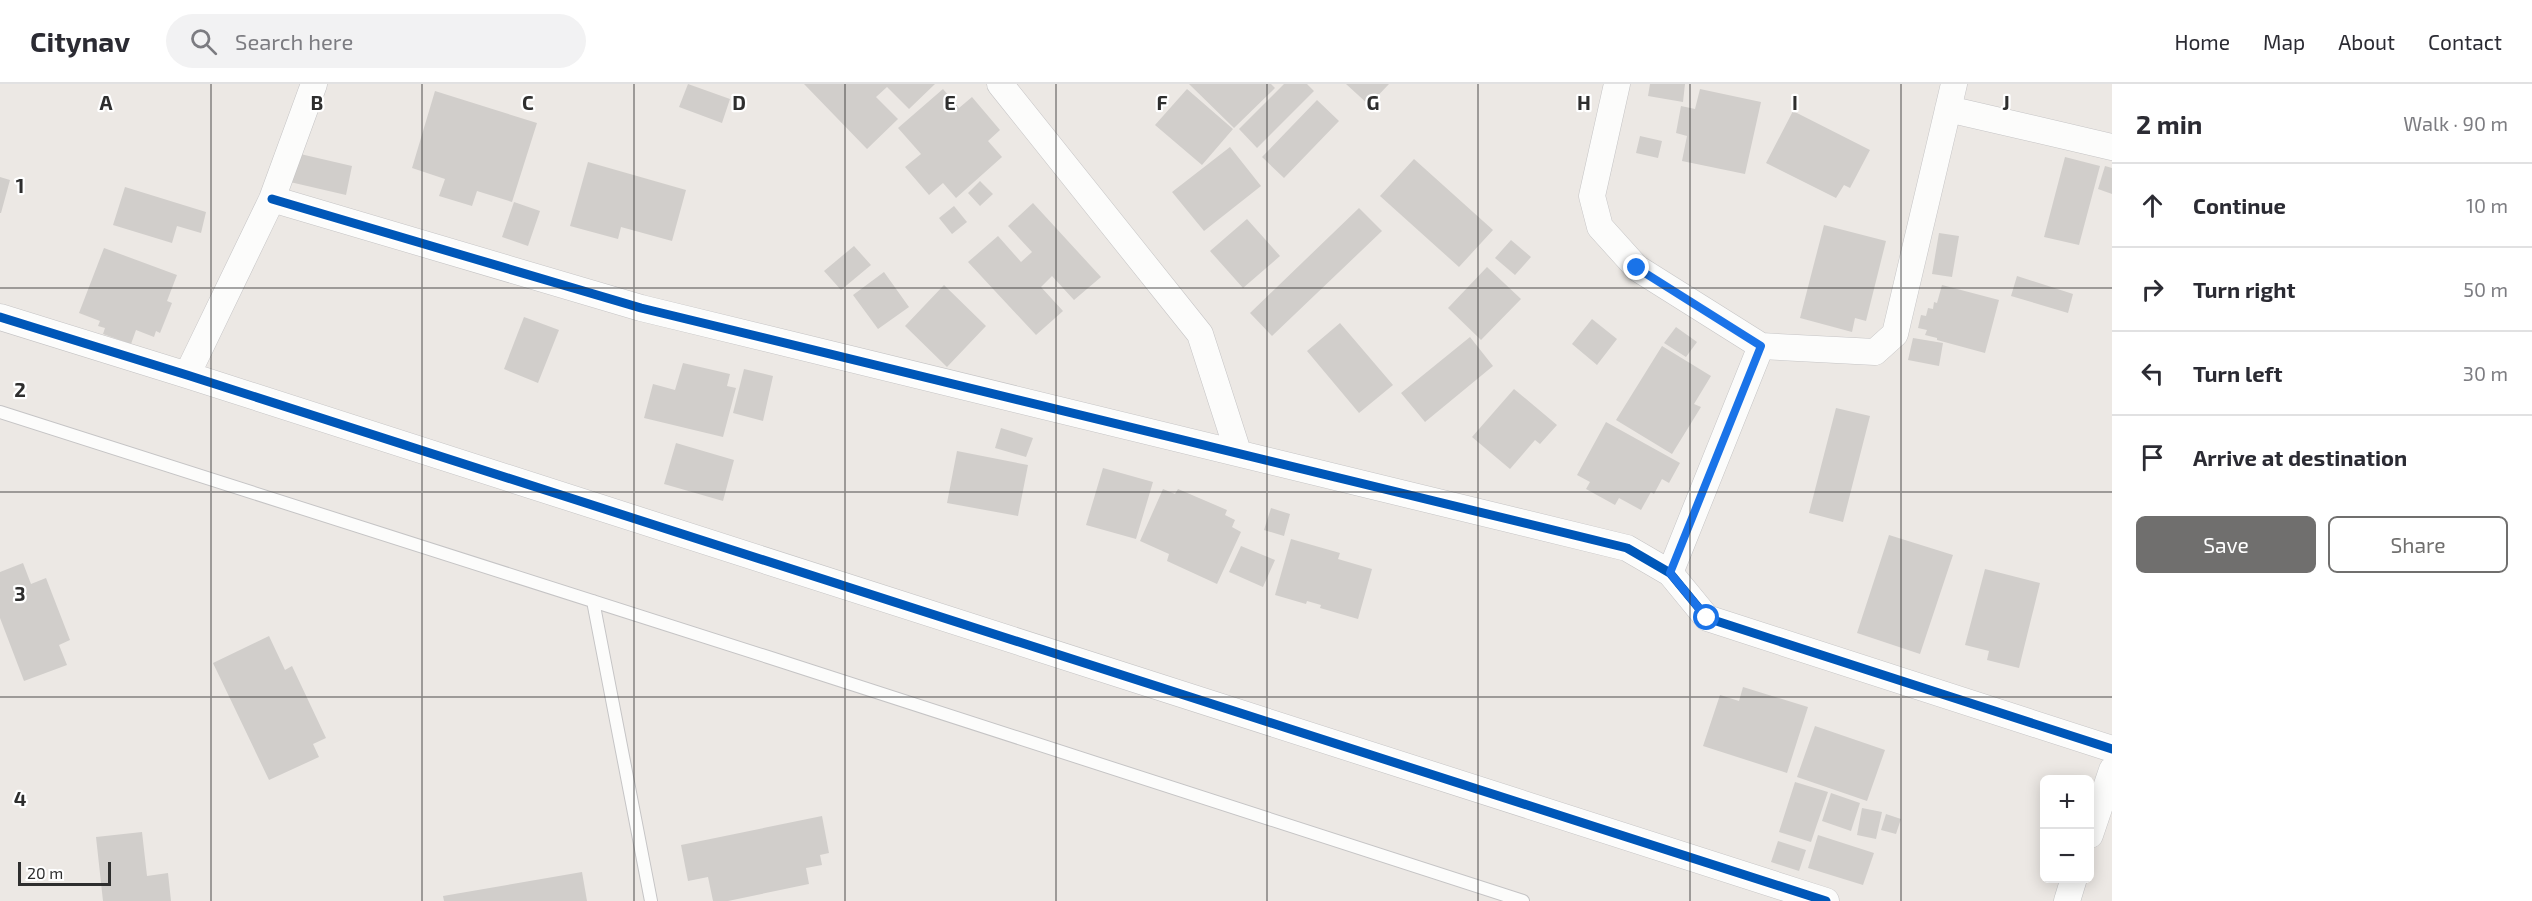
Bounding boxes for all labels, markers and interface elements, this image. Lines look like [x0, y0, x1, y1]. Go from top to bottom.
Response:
search box [166, 14, 586, 68]
text: Citynav [30, 24, 130, 58]
icon: search [187, 25, 220, 58]
text: Search here [235, 28, 353, 54]
text: Home [2174, 29, 2230, 54]
text: Map [2263, 29, 2305, 54]
text: About [2338, 29, 2395, 54]
text: Contact [2428, 29, 2502, 54]
text: A [99, 90, 113, 114]
text: B [311, 90, 323, 114]
text: C [522, 90, 534, 114]
text: D [732, 90, 746, 114]
text: E [944, 90, 956, 114]
text: F [1156, 90, 1168, 114]
text: G [1367, 90, 1379, 114]
text: H [1577, 90, 1591, 114]
text: I [1792, 90, 1798, 114]
text: J [2002, 90, 2010, 114]
text: 2 min [2136, 108, 2202, 139]
text: Walk · 90 m [2403, 111, 2508, 135]
text: 1 [16, 173, 24, 197]
icon: ahead [2136, 189, 2169, 222]
text: Continue [2193, 192, 2286, 218]
text: 10 m [2466, 193, 2508, 217]
route end [1623, 254, 1649, 280]
icon: right [2136, 273, 2169, 306]
text: Turn right [2193, 276, 2295, 302]
text: 50 m [2463, 277, 2508, 301]
icon: left [2136, 357, 2169, 390]
text: Turn left [2193, 360, 2282, 386]
text: 30 m [2463, 361, 2508, 385]
text: 2 [14, 377, 26, 401]
icon: arrive [2136, 441, 2169, 474]
text: Arrive at destination [2193, 444, 2407, 470]
button: Save [2136, 516, 2316, 573]
button: Share [2328, 516, 2508, 573]
text: 3 [14, 581, 26, 605]
route start [1693, 604, 1719, 630]
map controls [2040, 775, 2094, 883]
button: + [2040, 775, 2094, 829]
text: 4 [14, 786, 27, 810]
button: − [2040, 829, 2094, 883]
scale bar [18, 859, 111, 886]
text: 20 m [27, 863, 63, 882]

